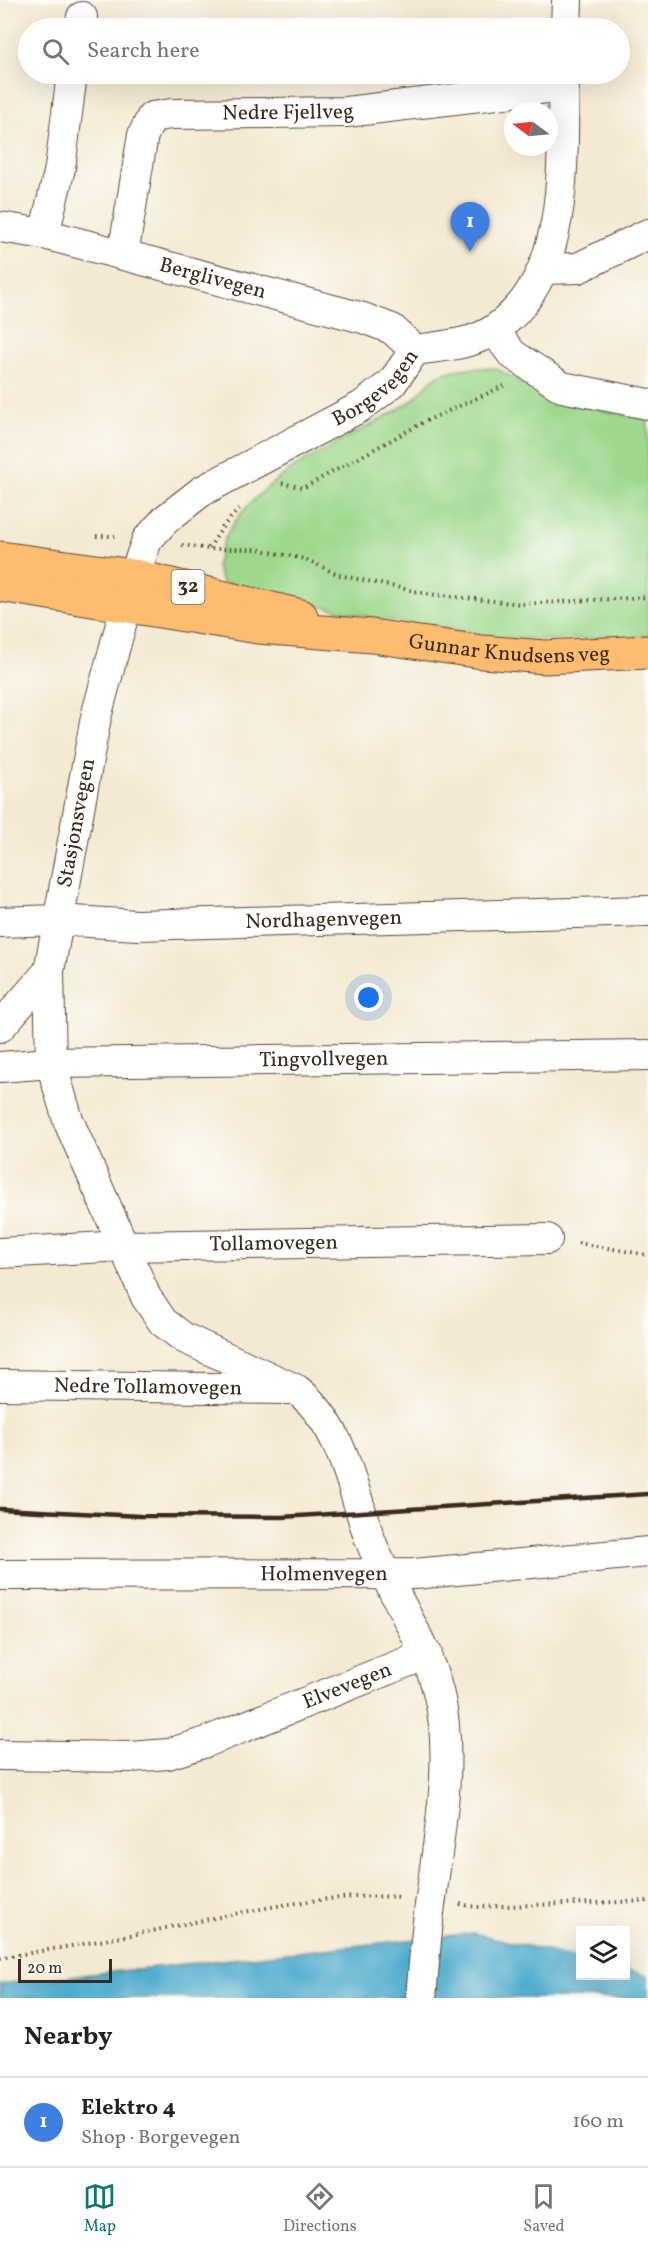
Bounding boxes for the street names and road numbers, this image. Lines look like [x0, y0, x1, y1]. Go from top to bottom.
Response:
street label: Nedre Fjellveg [222, 97, 355, 128]
street label: Berglivegen [156, 250, 269, 306]
street label: Borgevegen [327, 344, 426, 434]
road number: 32 [172, 570, 204, 604]
street label: Gunnar Knudsens veg [407, 627, 611, 672]
street label: Stasjonsvegen [50, 756, 103, 890]
street label: Nordhagenvegen [245, 903, 403, 937]
street label: Tingvollvegen [259, 1044, 389, 1075]
street label: Tollamovegen [209, 1228, 338, 1259]
street label: Nedre Tollamovegen [54, 1371, 242, 1403]
street label: Holmenvegen [260, 1560, 388, 1589]
street label: Elvevegen [298, 1655, 396, 1717]

